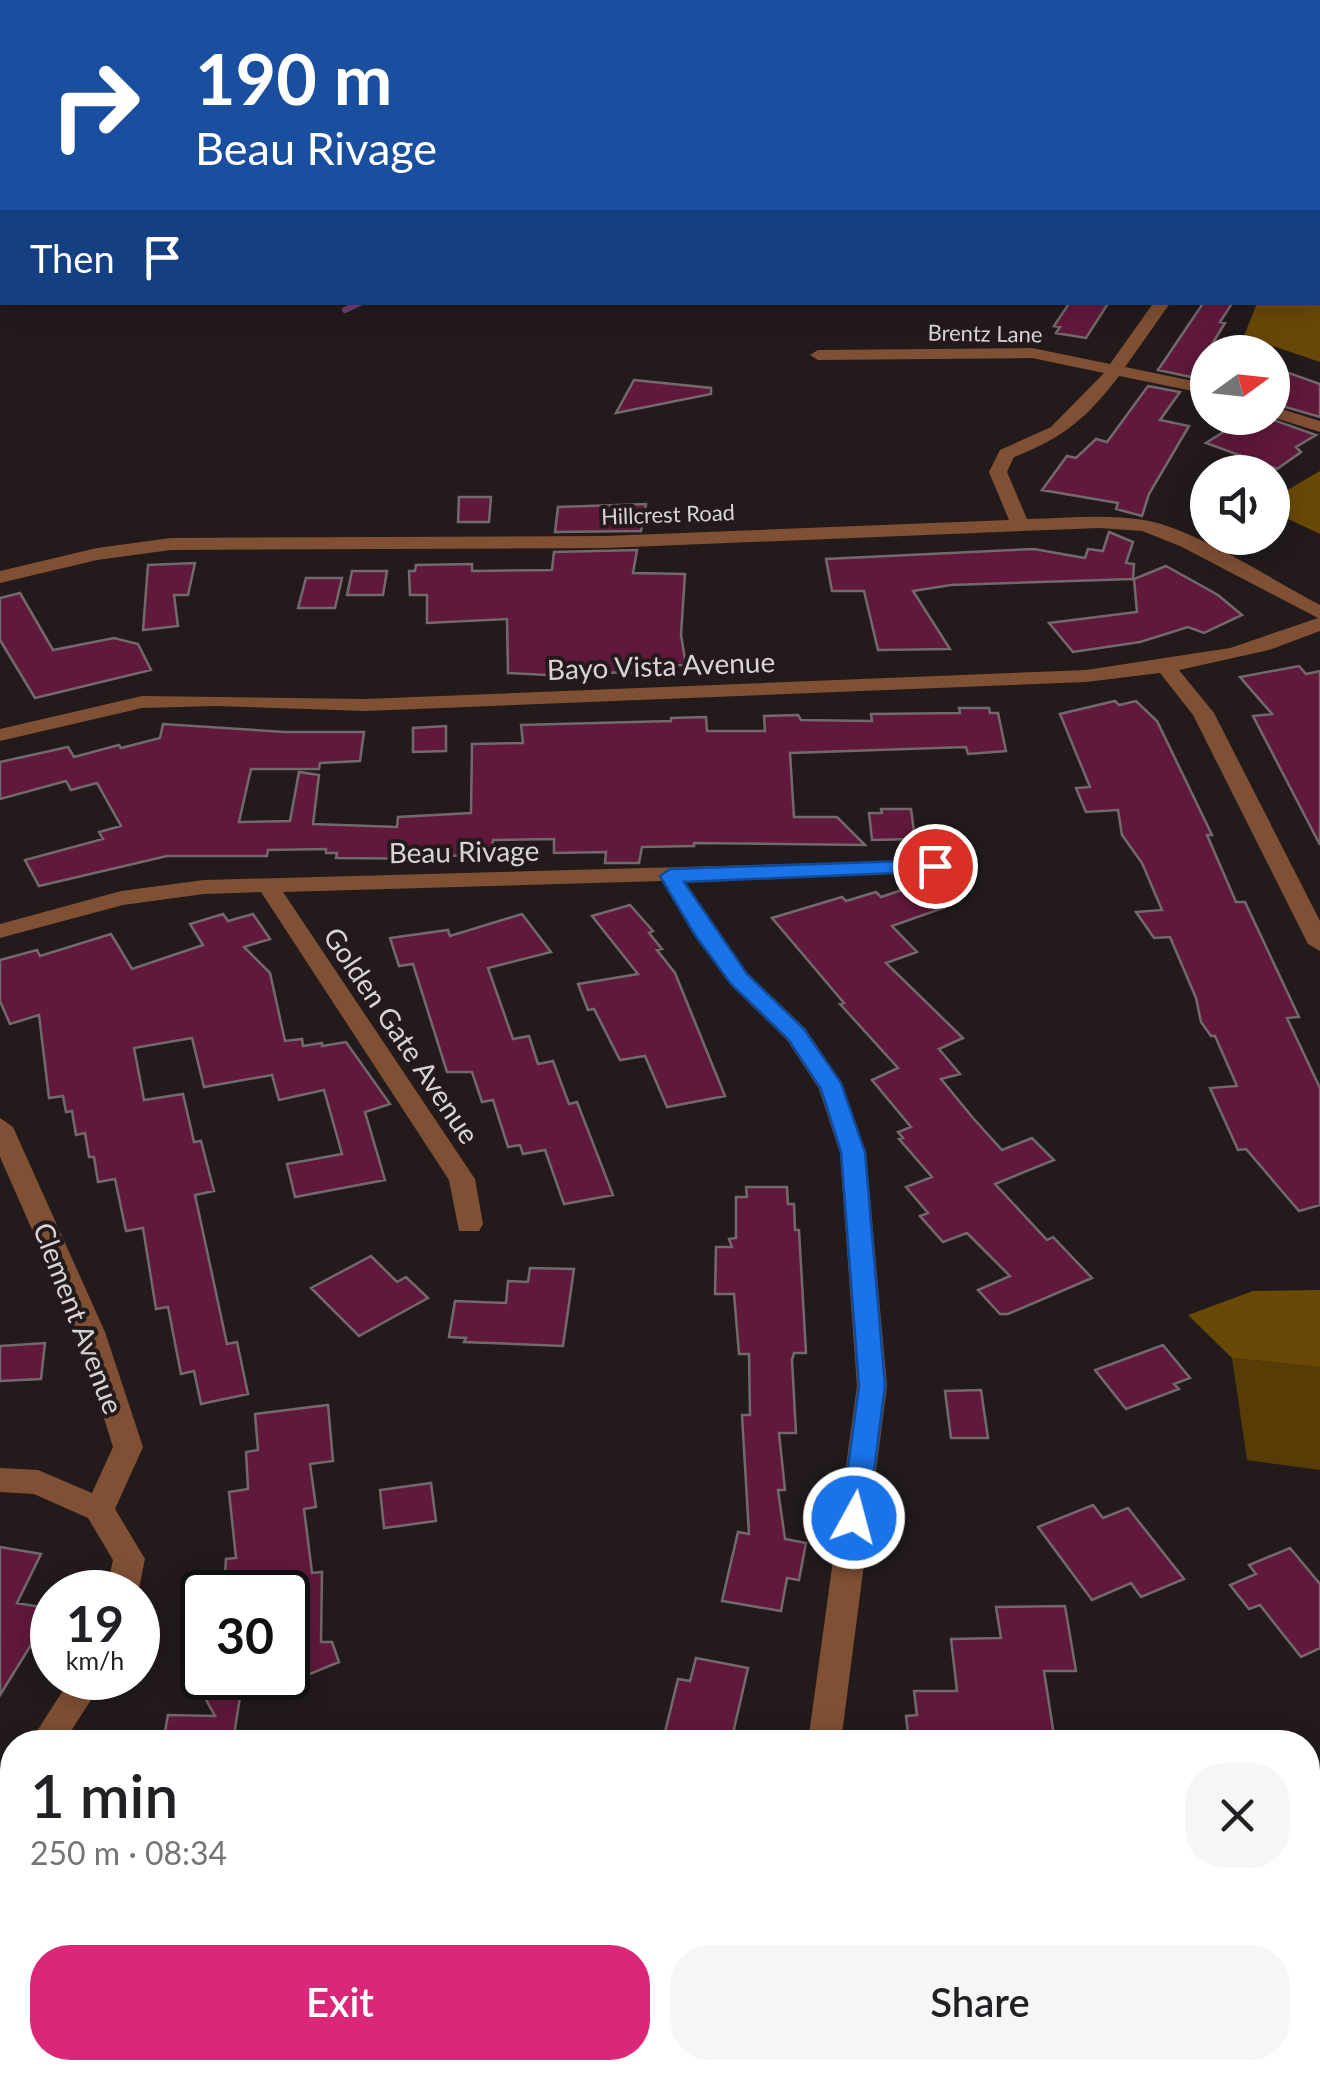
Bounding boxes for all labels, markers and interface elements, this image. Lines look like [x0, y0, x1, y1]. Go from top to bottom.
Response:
text: 190 m [195, 36, 392, 120]
icon: right [30, 40, 160, 170]
text: Beau Rivage [195, 121, 437, 175]
icon: arrive [135, 230, 190, 285]
text: Then [30, 235, 115, 281]
street label: Brentz Lane [927, 318, 1043, 348]
north arrow [1190, 335, 1290, 435]
map controls [1190, 335, 1290, 555]
button: sound [1190, 455, 1290, 555]
street label: Hillcrest Road [601, 498, 735, 530]
street label: Bayo Vista Avenue [546, 644, 776, 686]
pin [893, 824, 978, 909]
street label: Beau Rivage [388, 833, 540, 869]
icon: arrive [908, 839, 963, 894]
street label: Golden Gate Avenue [317, 920, 487, 1150]
street label: Clement Avenue [27, 1217, 131, 1419]
position arrow [802, 1466, 906, 1570]
speed limit sign: 30 [180, 1570, 310, 1700]
text: 19 [66, 1593, 124, 1653]
text: km/h [66, 1645, 124, 1675]
text: 1 min [30, 1759, 178, 1831]
button: close [1185, 1763, 1290, 1868]
text: 250 m · 08:34 [30, 1833, 227, 1872]
button: Exit [30, 1945, 650, 2060]
button: Share [670, 1945, 1290, 2060]

